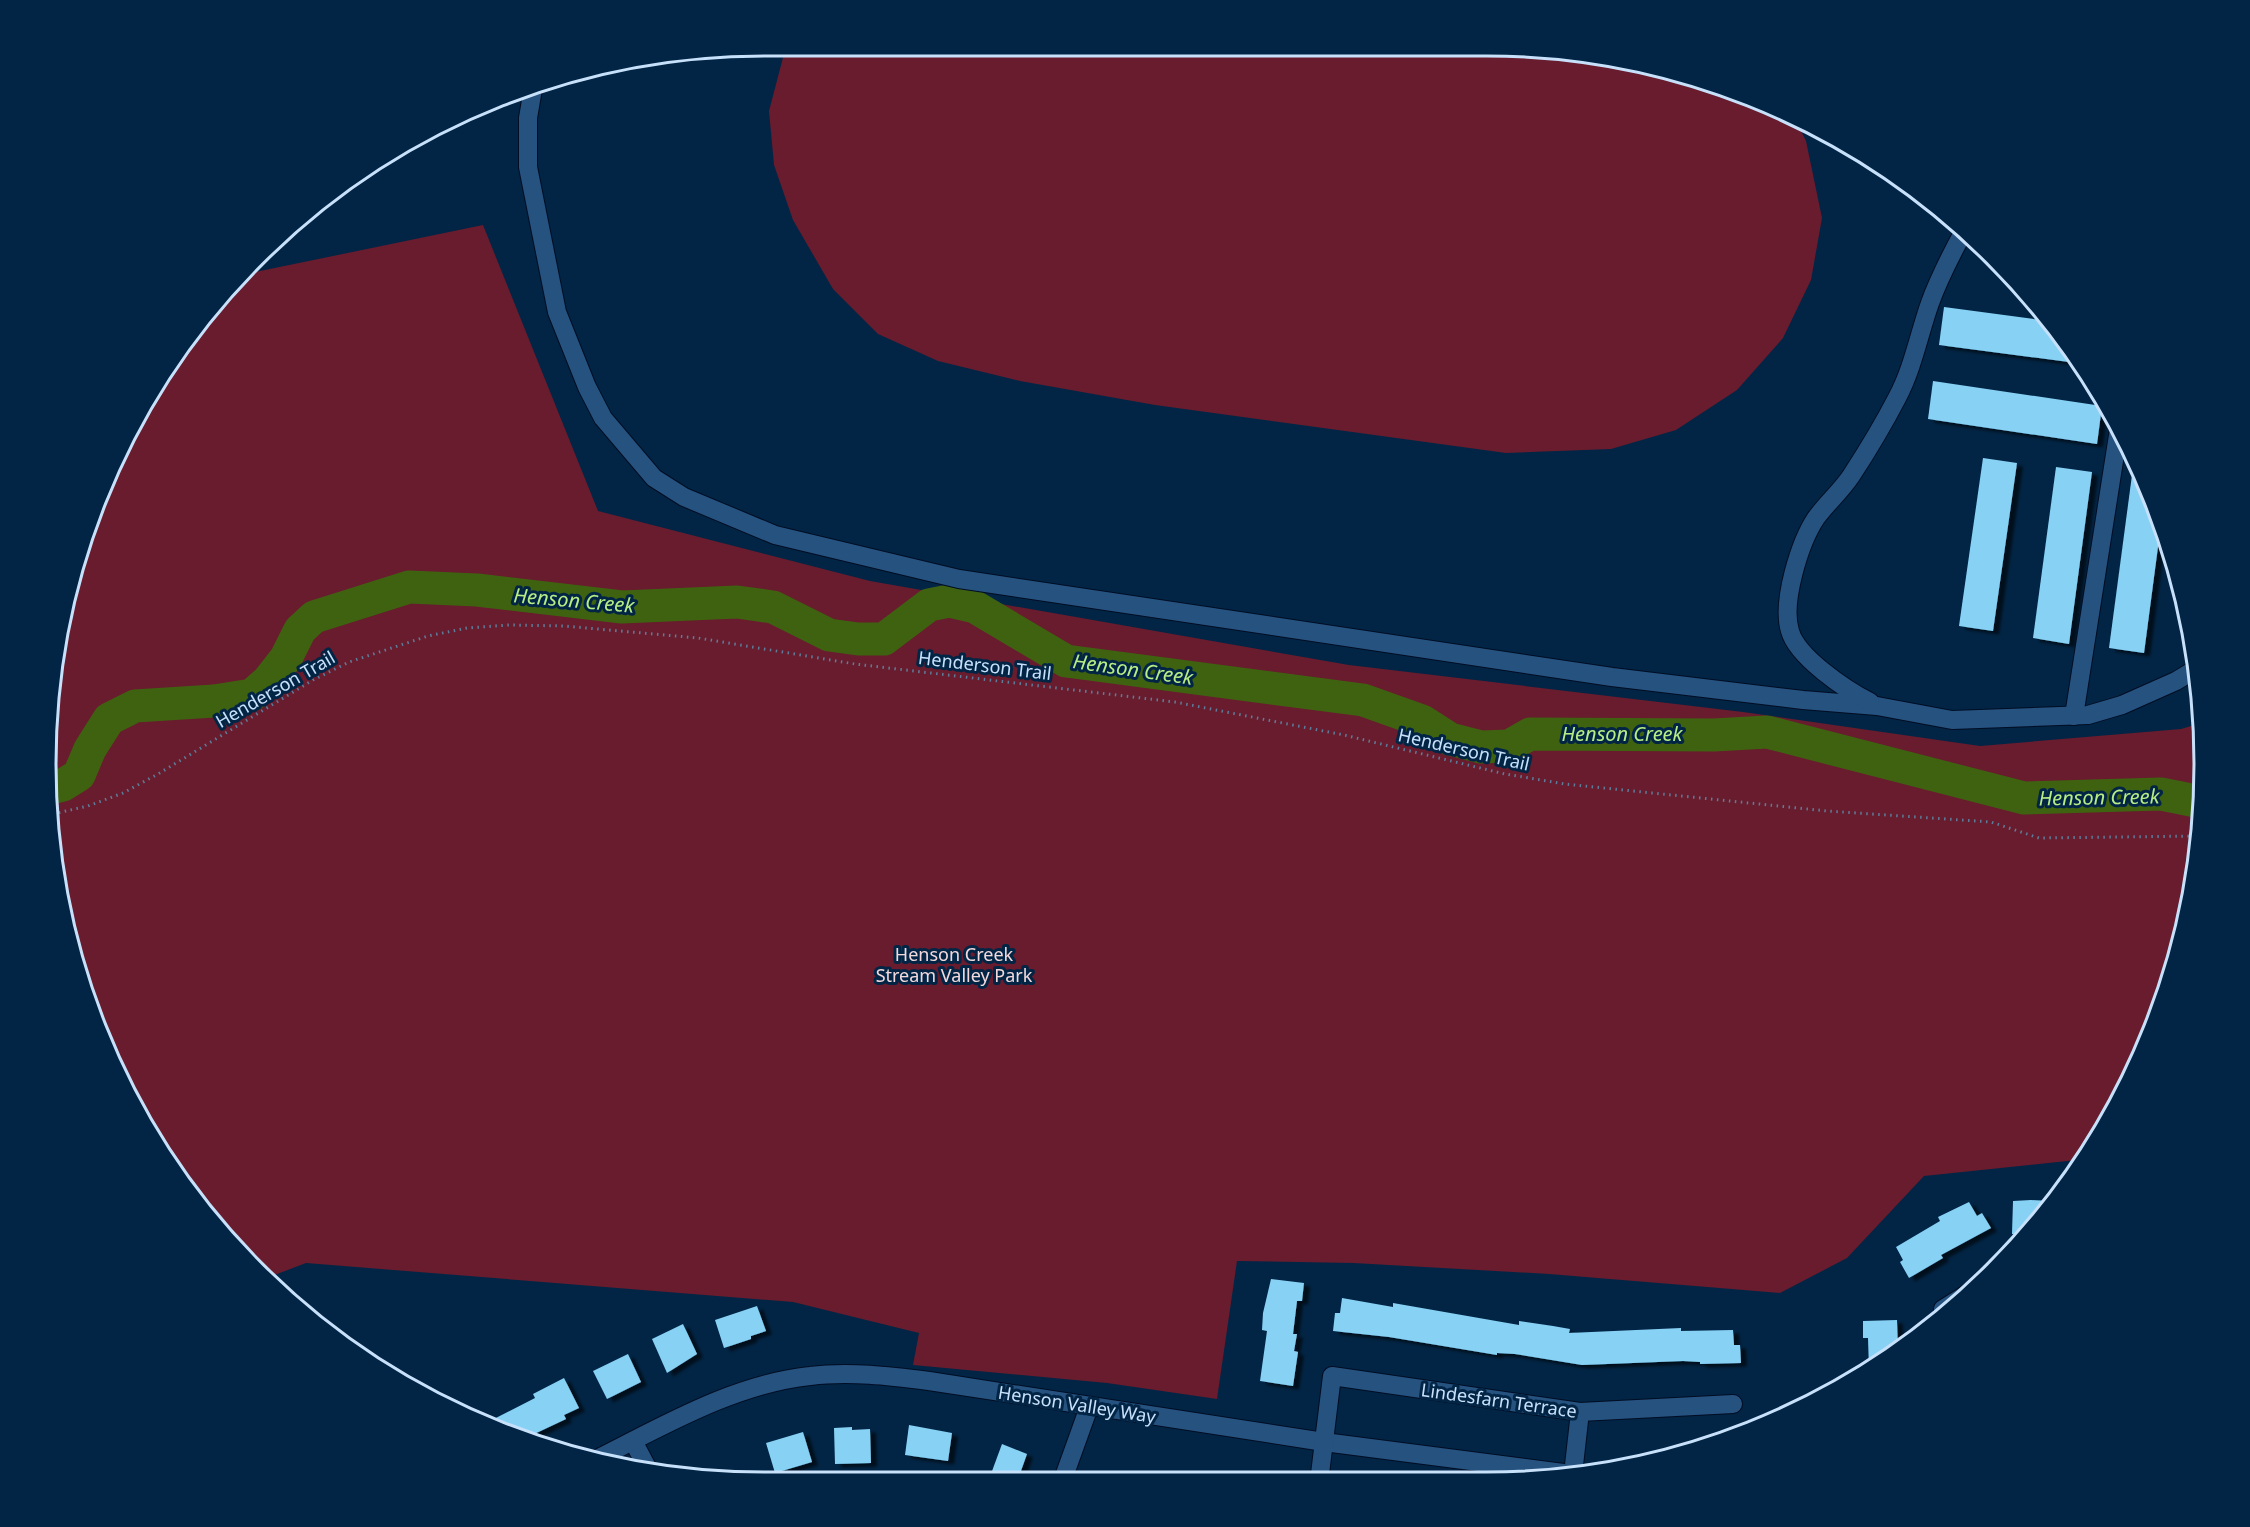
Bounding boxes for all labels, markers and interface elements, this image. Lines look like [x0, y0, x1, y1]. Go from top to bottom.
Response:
water label: Henson Creek [513, 581, 637, 619]
street label: Henderson Trail [211, 645, 339, 733]
street label: Henderson Trail [917, 645, 1053, 685]
water label: Henson Creek [1071, 647, 1196, 691]
water label: Henson Creek [1562, 720, 1684, 747]
street label: Henderson Trail [1396, 722, 1532, 776]
water label: Henson Creek [2038, 782, 2161, 812]
park label: Henson Creek Stream Valley Park [876, 942, 1033, 987]
street label: Lindesfarn Terrace [1420, 1377, 1578, 1423]
street label: Henson Valley Way [997, 1380, 1158, 1428]

